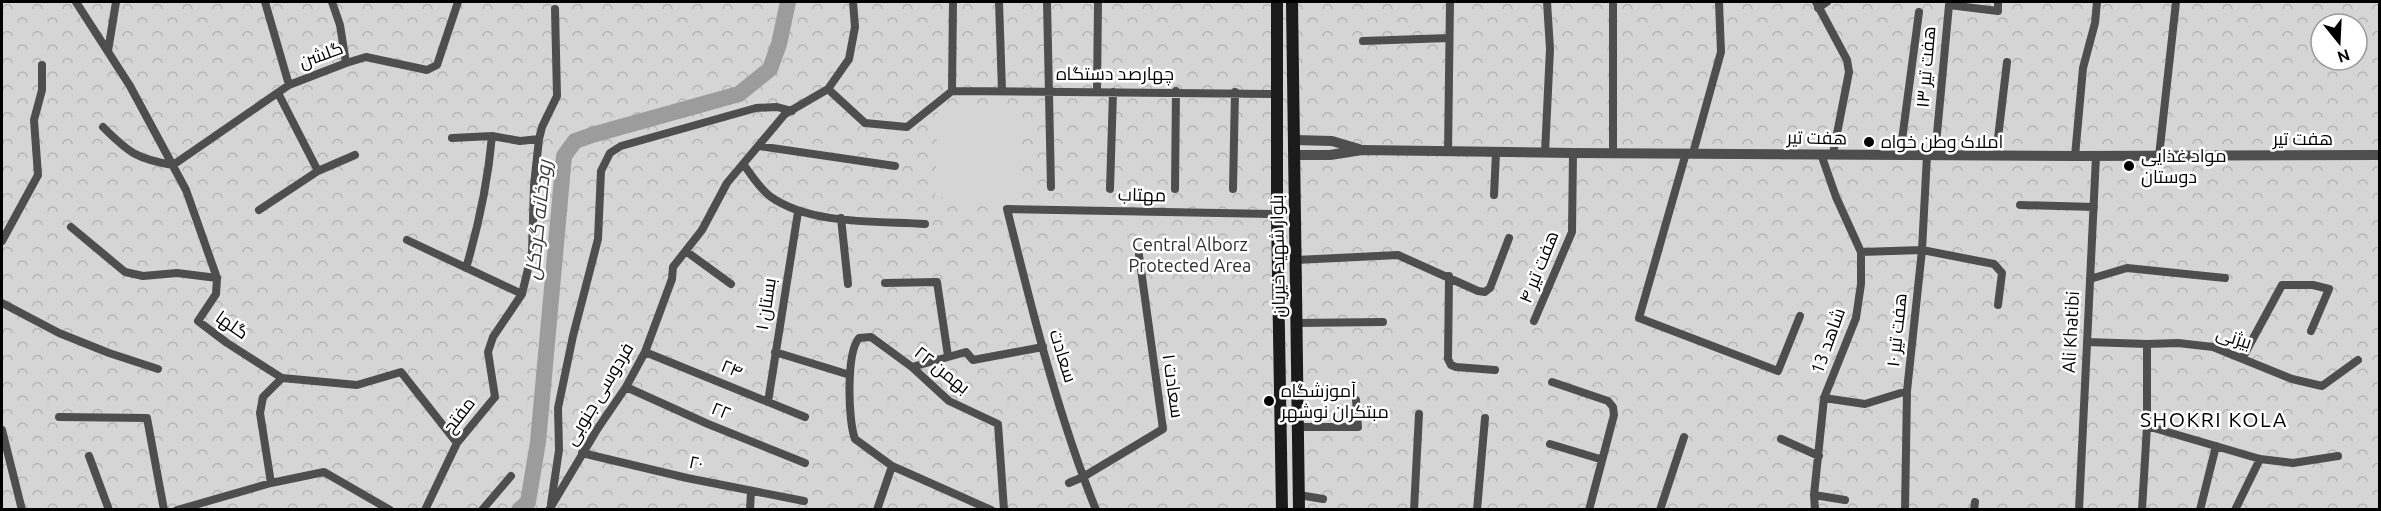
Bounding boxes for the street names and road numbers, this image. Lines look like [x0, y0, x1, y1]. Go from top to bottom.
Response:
street label: هفت تیر ۱۳ [1911, 25, 1941, 109]
street label: گلشن [296, 37, 346, 73]
street label: چهارصد دستگاه [1056, 63, 1174, 86]
street label: هفت تیر [1786, 126, 1847, 150]
street label: هفت تیر [2272, 128, 2333, 150]
street label: مهتاب [1118, 184, 1166, 206]
street label: بلوار شهید خیریان [1266, 194, 1290, 318]
street label: هفت تیر ۴ [1515, 228, 1563, 306]
street label: بستان ۱ [751, 276, 781, 332]
street label: Ali Khatibi [2058, 291, 2082, 373]
street label: هفت تیر ۱۰ [1882, 292, 1912, 368]
street label: شاهد 13 [1806, 305, 1848, 376]
street label: گلها [211, 306, 253, 344]
street label: بیژنی [2213, 322, 2255, 354]
street label: سعادت [1046, 327, 1081, 385]
street label: فردوسی جنوبی [560, 339, 638, 449]
street label: ۲۲ بهمن [910, 341, 974, 399]
street label: سعادت ۱ [1160, 353, 1188, 419]
street label: ۲۴ [719, 355, 746, 381]
street label: مفتح [438, 393, 481, 438]
street label: ۲۲ [709, 397, 734, 423]
street label: ۲۰ [687, 451, 705, 473]

